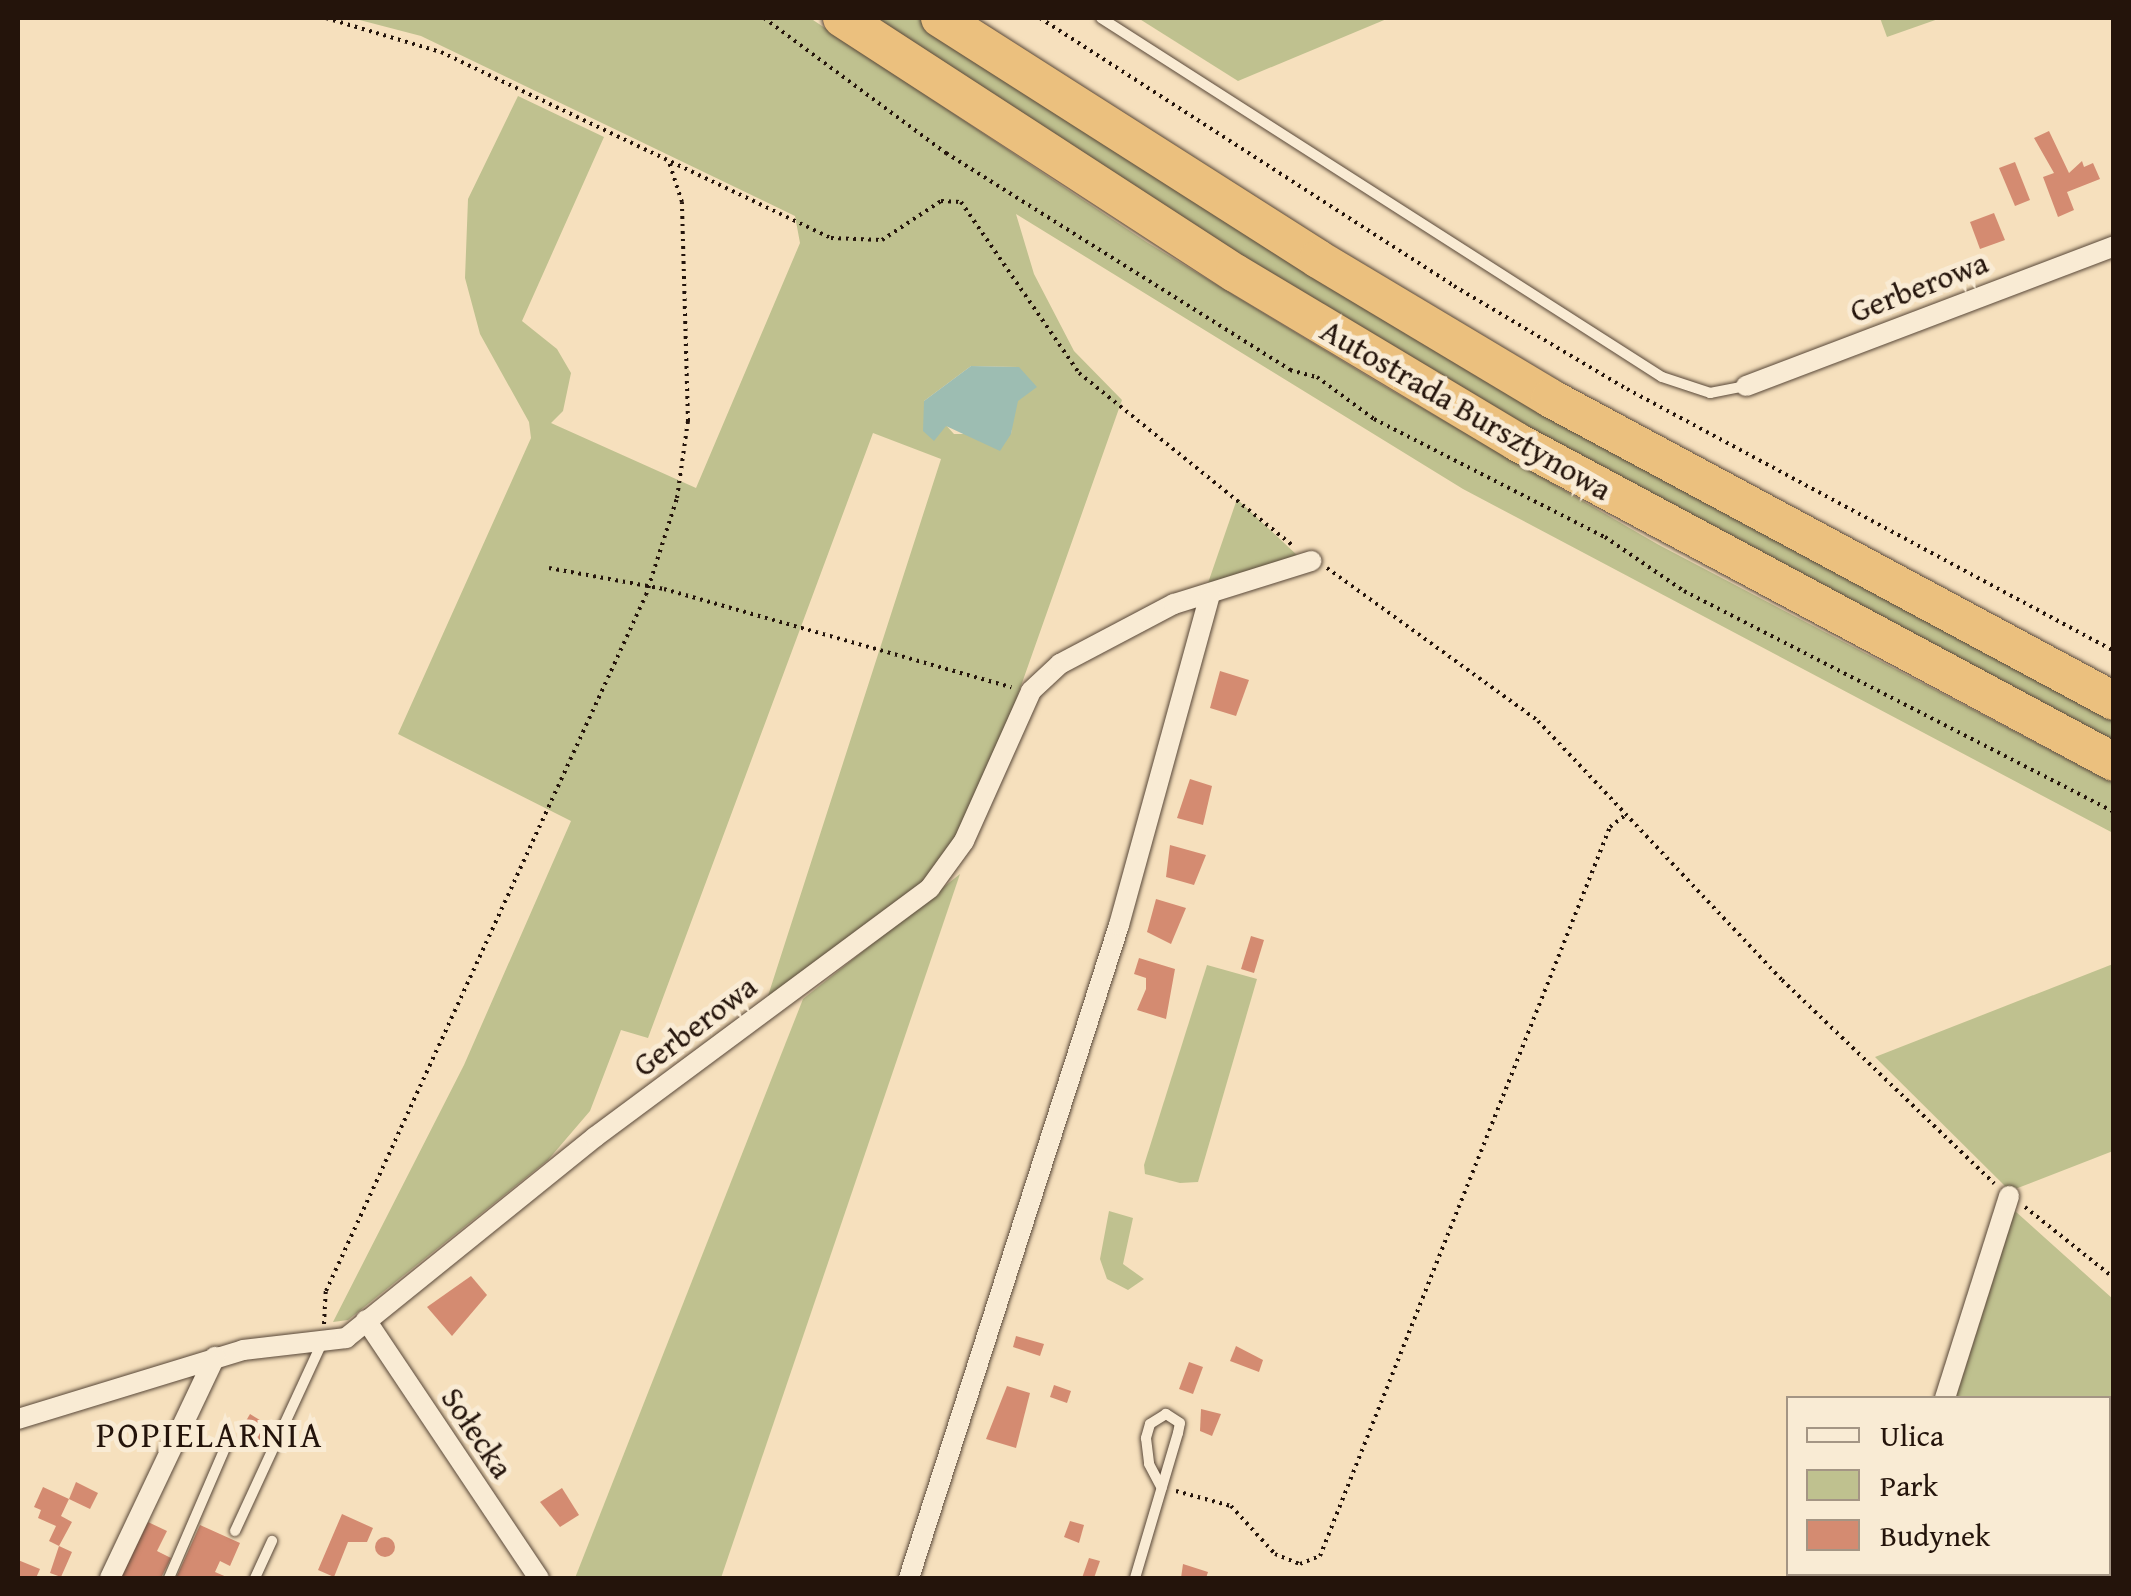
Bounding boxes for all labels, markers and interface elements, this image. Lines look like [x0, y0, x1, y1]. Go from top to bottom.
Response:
street label: Gerberowa [1845, 243, 1993, 331]
street label: Autostrada Bursztynowa [1314, 311, 1618, 509]
street label: Gerberowa [626, 967, 764, 1085]
street label: Sołecka [433, 1380, 521, 1486]
legend [1786, 1396, 2111, 1576]
text: Ulica [1880, 1413, 1944, 1457]
district label: POPIELARNIA [96, 1414, 324, 1456]
text: Park [1880, 1463, 1938, 1507]
text: Budynek [1880, 1513, 1990, 1557]

